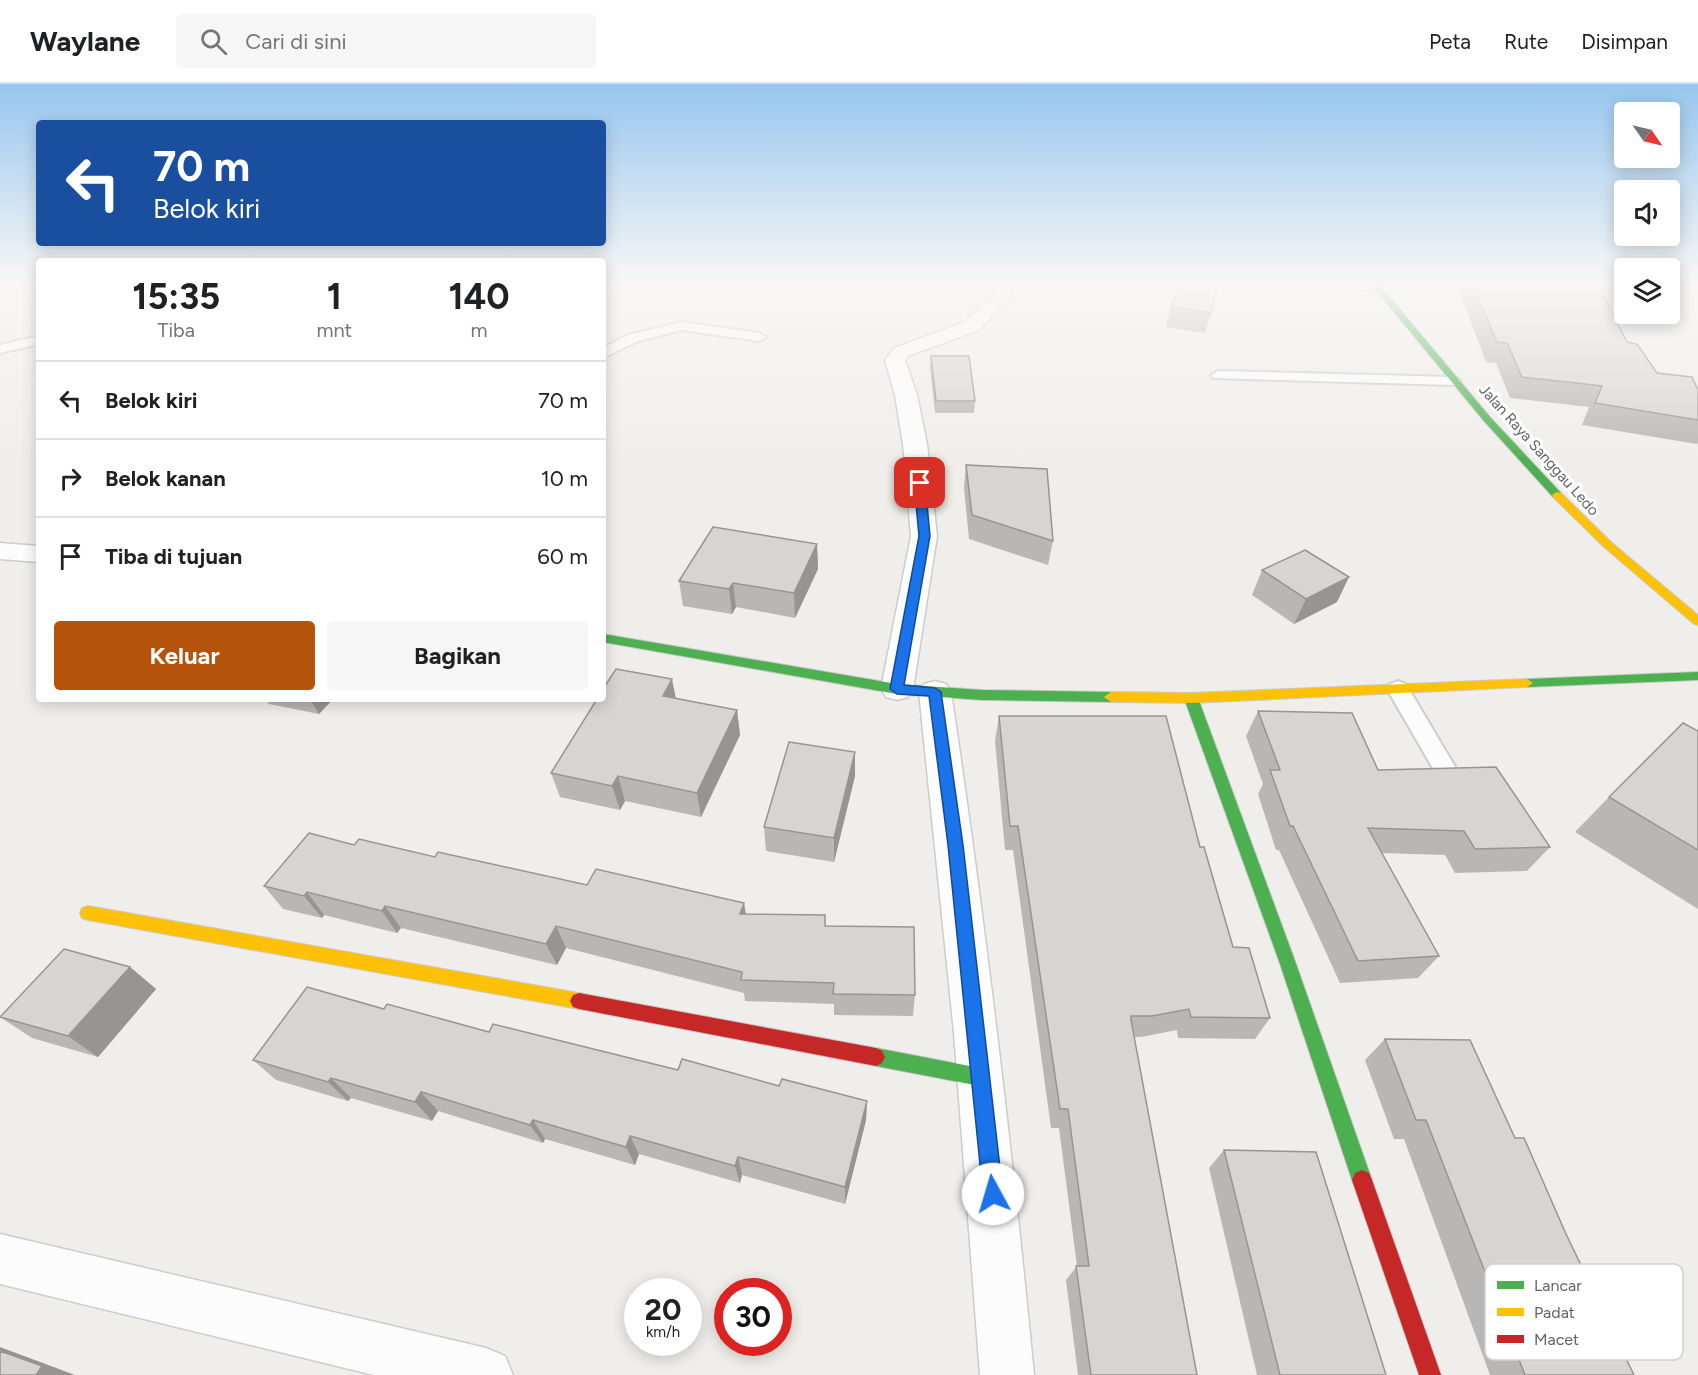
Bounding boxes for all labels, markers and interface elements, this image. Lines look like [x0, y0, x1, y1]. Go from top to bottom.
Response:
search box [176, 14, 596, 68]
text: Waylane [30, 24, 140, 58]
icon: search [197, 25, 230, 58]
text: Cari di sini [245, 28, 347, 55]
text: Peta [1429, 29, 1471, 54]
text: Rute [1504, 29, 1548, 54]
text: Disimpan [1581, 29, 1668, 54]
north arrow [1614, 102, 1680, 168]
map controls [1614, 102, 1680, 324]
text: 70 m [153, 141, 250, 192]
icon: left [54, 144, 132, 222]
button: sound [1614, 180, 1680, 246]
text: Belok kiri [153, 192, 260, 225]
button: layers [1614, 258, 1680, 324]
text: 15:35 [132, 275, 220, 318]
text: 1 [327, 275, 342, 318]
text: 140 [448, 275, 510, 318]
text: Tiba [157, 318, 195, 342]
text: mnt [316, 318, 352, 342]
text: m [471, 318, 488, 342]
street label: Jalan Raya Sanggau Ledo [1475, 381, 1603, 520]
icon: left [54, 384, 87, 417]
text: Belok kiri [105, 387, 198, 414]
text: 70 m [538, 387, 588, 414]
pin [894, 457, 945, 508]
icon: right [54, 462, 87, 495]
text: Belok kanan [105, 465, 226, 492]
text: 10 m [541, 465, 588, 492]
icon: arrive [903, 466, 936, 499]
icon: arrive [54, 540, 87, 573]
text: Tiba di tujuan [105, 543, 242, 570]
text: 60 m [537, 543, 588, 570]
button: Keluar [54, 621, 315, 690]
button: Bagikan [327, 621, 588, 690]
position arrow [961, 1162, 1025, 1226]
legend [1485, 1264, 1683, 1360]
text: Lancar [1534, 1276, 1582, 1295]
speed limit sign: 30 [714, 1278, 792, 1356]
text: 20 [645, 1291, 681, 1328]
text: Padat [1534, 1303, 1575, 1322]
text: km/h [646, 1323, 680, 1341]
text: Macet [1534, 1330, 1579, 1349]

